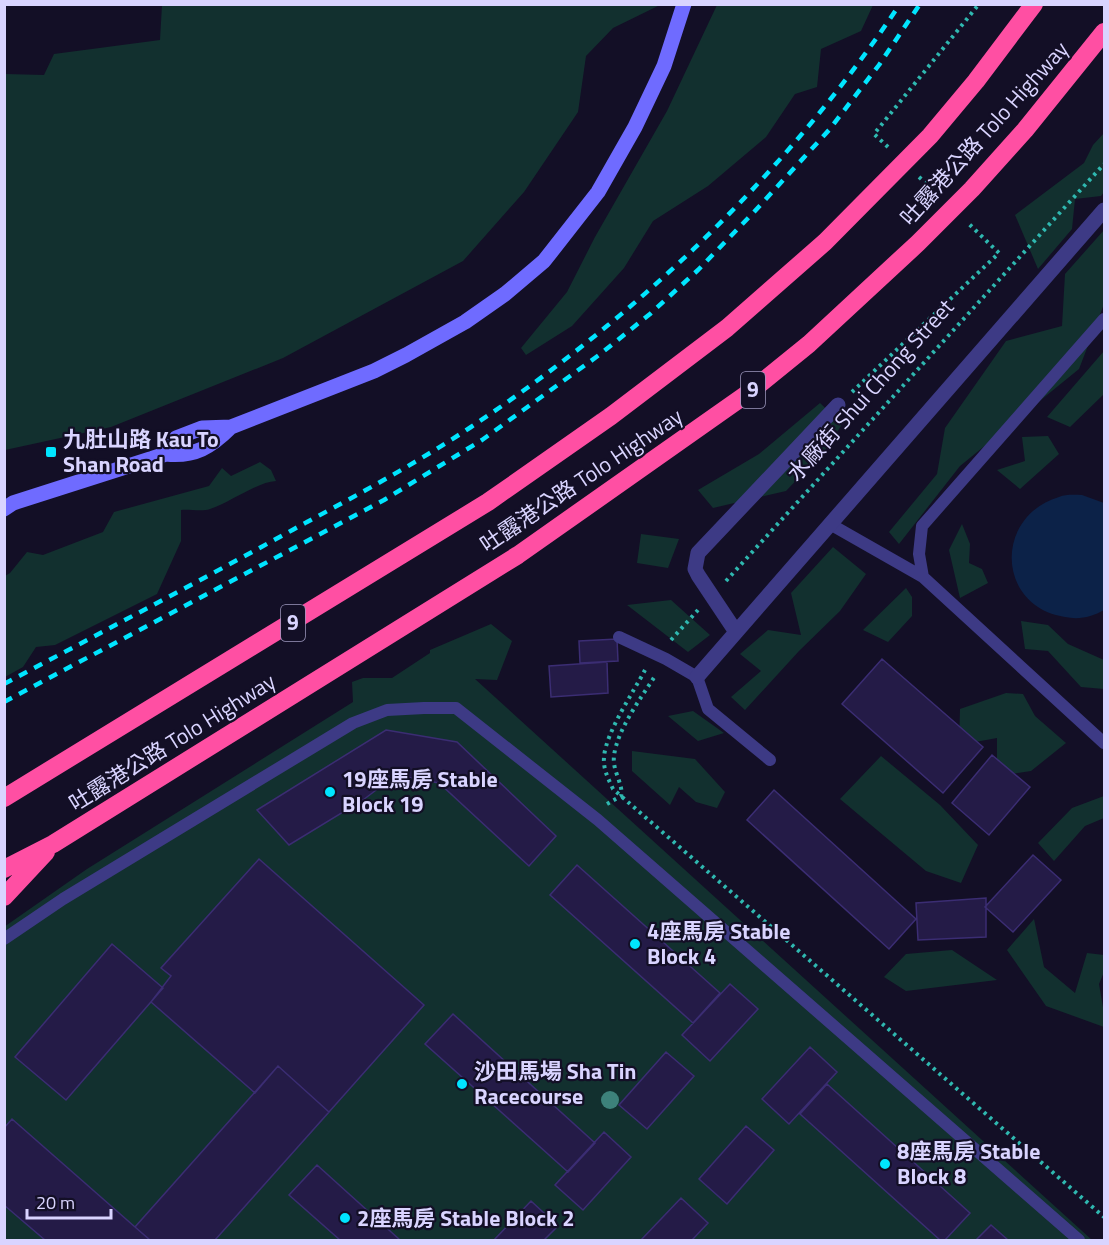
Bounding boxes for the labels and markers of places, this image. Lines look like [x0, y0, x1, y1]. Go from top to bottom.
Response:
place label: 九肚山路 Kau To Shan Road [63, 422, 219, 481]
marker: 九肚山路 Kau To Shan Road [44, 445, 58, 459]
place label: 19座馬房 Stable Block 19 [342, 762, 498, 821]
marker: 19座馬房 Stable Block 19 [323, 785, 337, 799]
place label: 4座馬房 Stable Block 4 [647, 914, 790, 973]
marker: 4座馬房 Stable Block 4 [628, 937, 642, 951]
place label: 沙田馬場 Sha Tin Racecourse [474, 1054, 636, 1113]
marker: 沙田馬場 Sha Tin Racecourse [455, 1077, 469, 1091]
place label: 8座馬房 Stable Block 8 [897, 1134, 1040, 1193]
marker: 8座馬房 Stable Block 8 [878, 1157, 892, 1171]
place label: 2座馬房 Stable Block 2 [357, 1201, 575, 1235]
marker: 2座馬房 Stable Block 2 [338, 1211, 352, 1225]

